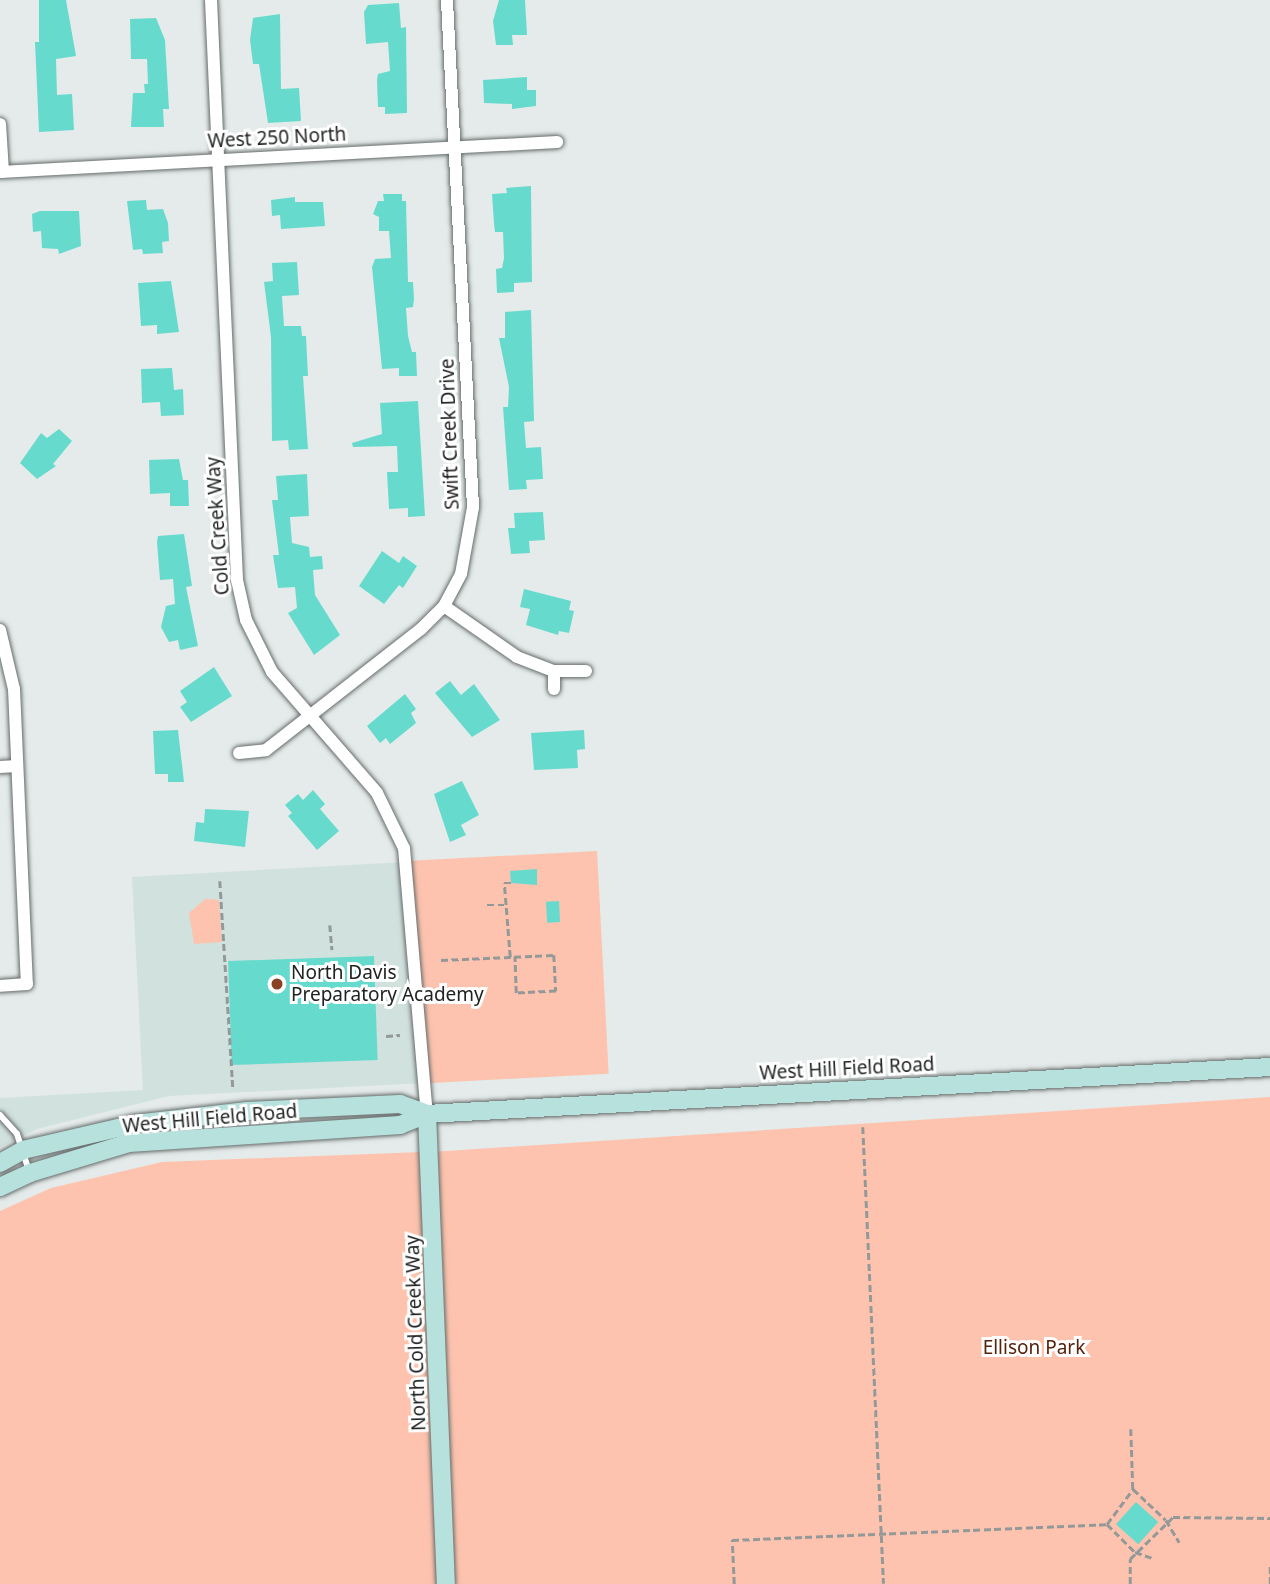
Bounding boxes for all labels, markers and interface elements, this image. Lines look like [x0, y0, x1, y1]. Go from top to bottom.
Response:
street label: West 250 North [207, 123, 347, 153]
street label: Swift Creek Drive [436, 358, 464, 510]
street label: Cold Creek Way [202, 456, 234, 596]
place label: North Davis Preparatory Academy [291, 962, 484, 1006]
marker: North Davis Preparatory Academy [269, 976, 285, 992]
street label: West Hill Field Road [759, 1053, 935, 1085]
street label: West Hill Field Road [122, 1100, 298, 1138]
street label: North Cold Creek Way [401, 1235, 431, 1431]
park label: Ellison Park [983, 1337, 1085, 1359]

